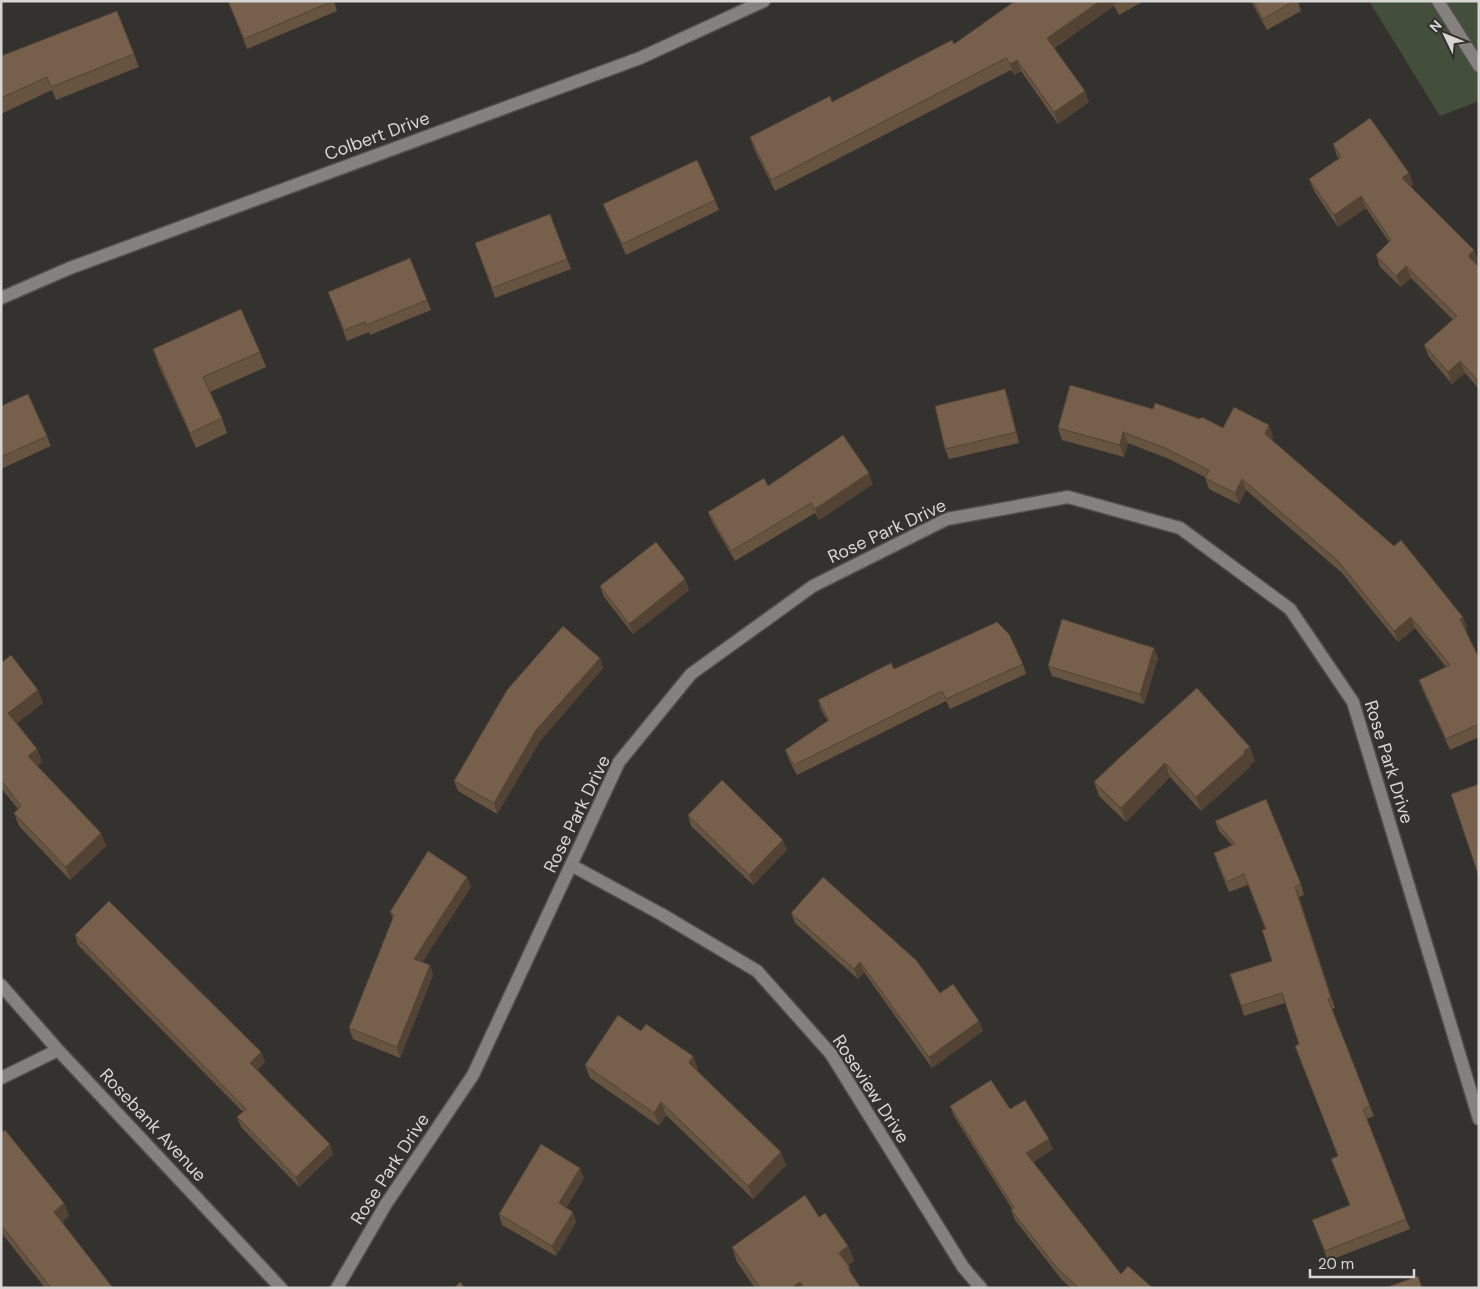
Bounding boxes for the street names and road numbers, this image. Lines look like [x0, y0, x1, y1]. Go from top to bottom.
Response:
street label: Colbert Drive [321, 106, 433, 166]
street label: Rose Park Drive [824, 493, 950, 569]
street label: Rose Park Drive [1359, 697, 1419, 827]
street label: Rose Park Drive [538, 751, 616, 877]
street label: Roseview Drive [827, 1030, 915, 1148]
street label: Rosebank Avenue [94, 1063, 212, 1187]
street label: Rose Park Drive [345, 1109, 435, 1229]

